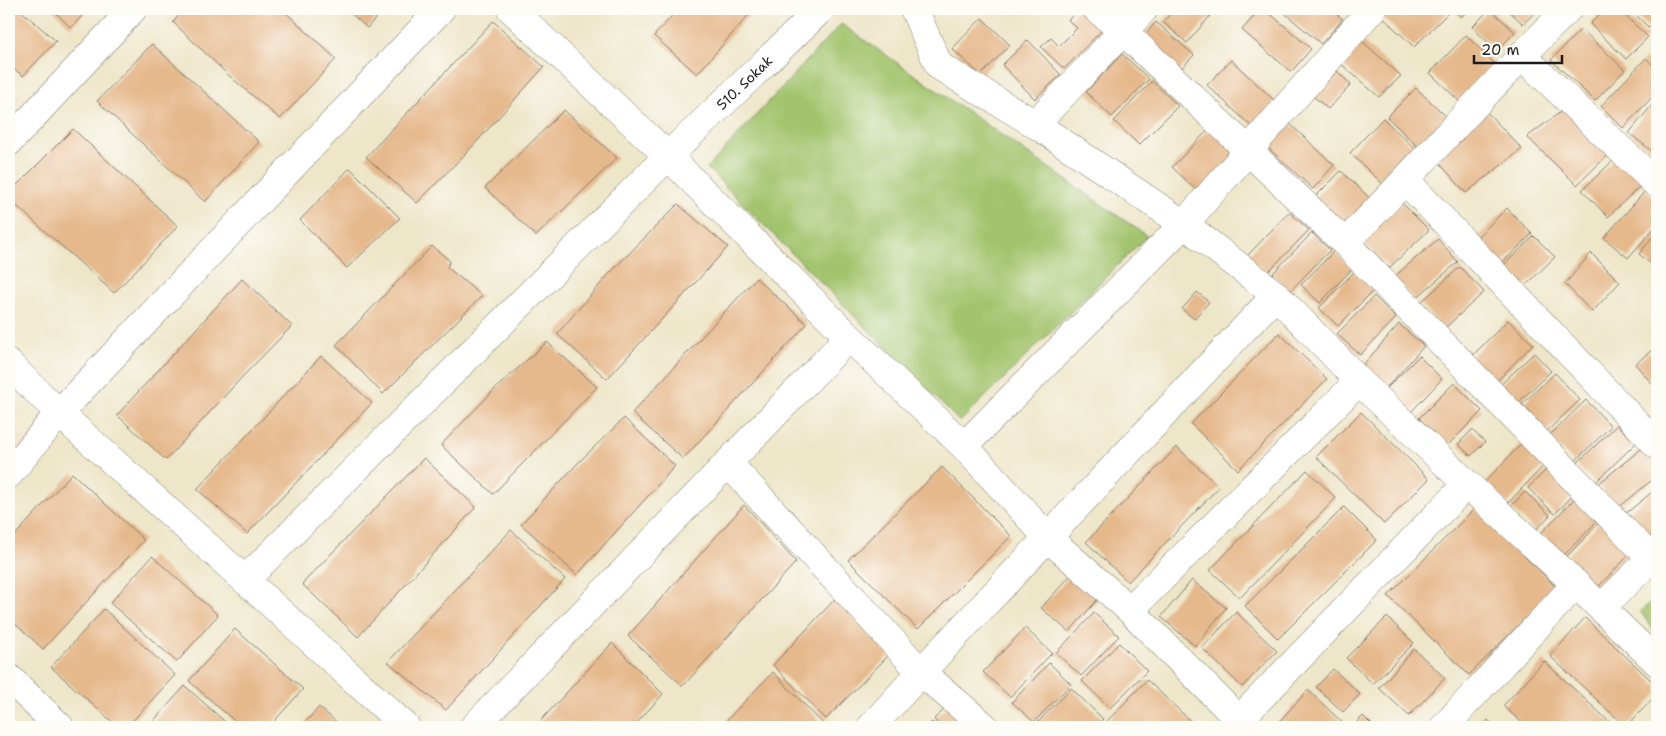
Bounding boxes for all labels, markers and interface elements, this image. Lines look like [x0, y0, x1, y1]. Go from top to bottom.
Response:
scale bar [1474, 32, 1561, 64]
text: 20 m [1481, 40, 1520, 60]
street label: 510. Sokak [713, 51, 776, 114]

